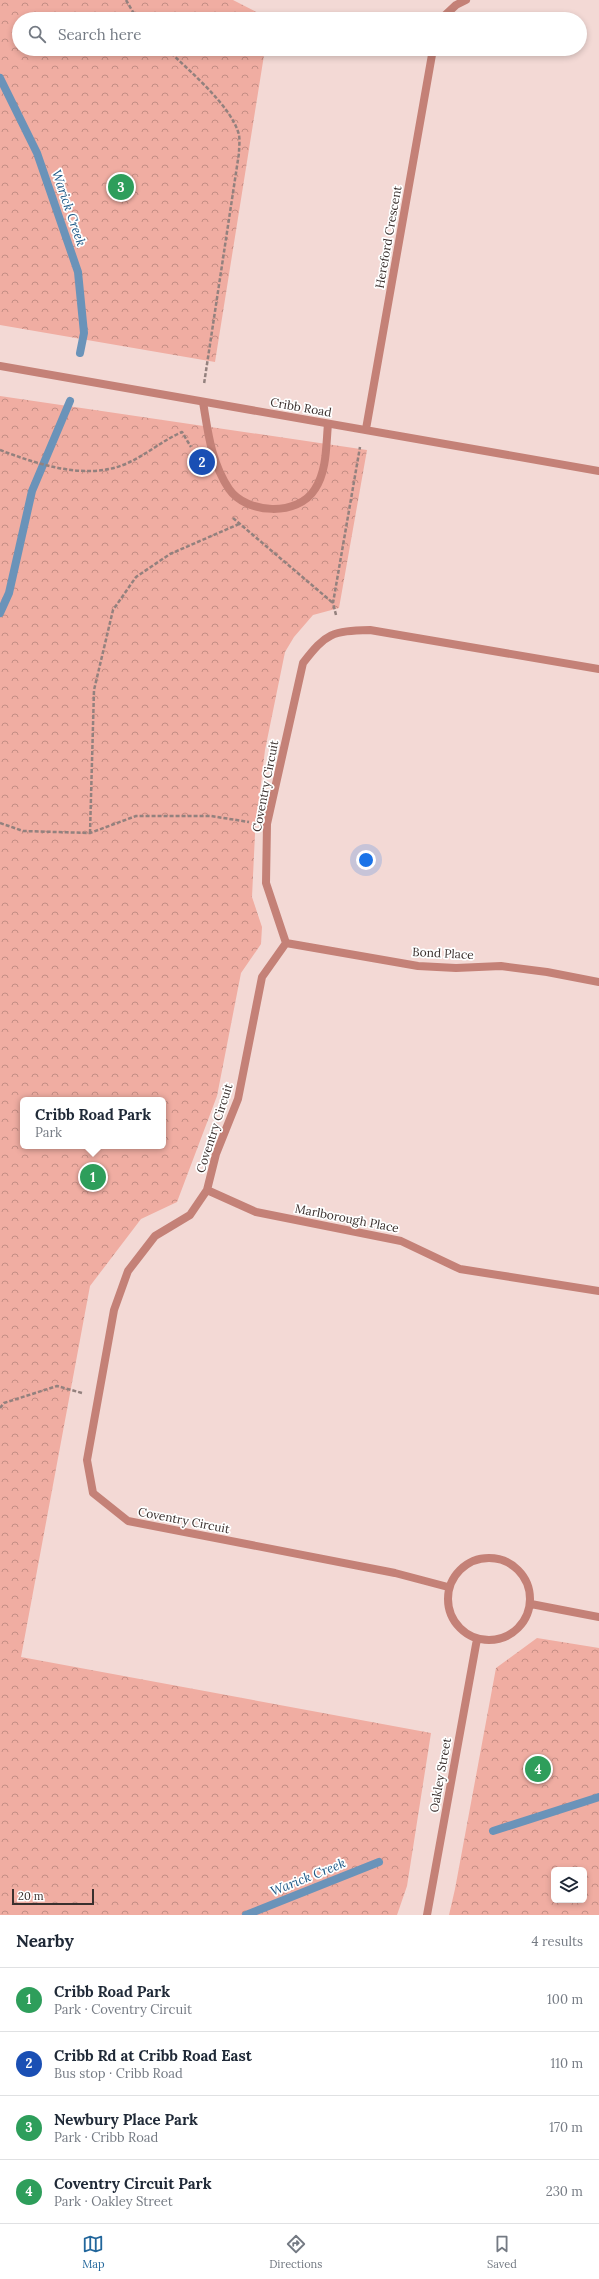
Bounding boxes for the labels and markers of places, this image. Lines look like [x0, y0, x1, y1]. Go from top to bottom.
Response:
pin: 3 [108, 172, 134, 202]
pin: 2 [189, 447, 215, 477]
pin: 1 [80, 1162, 106, 1192]
pin: 4 [525, 1754, 551, 1784]

